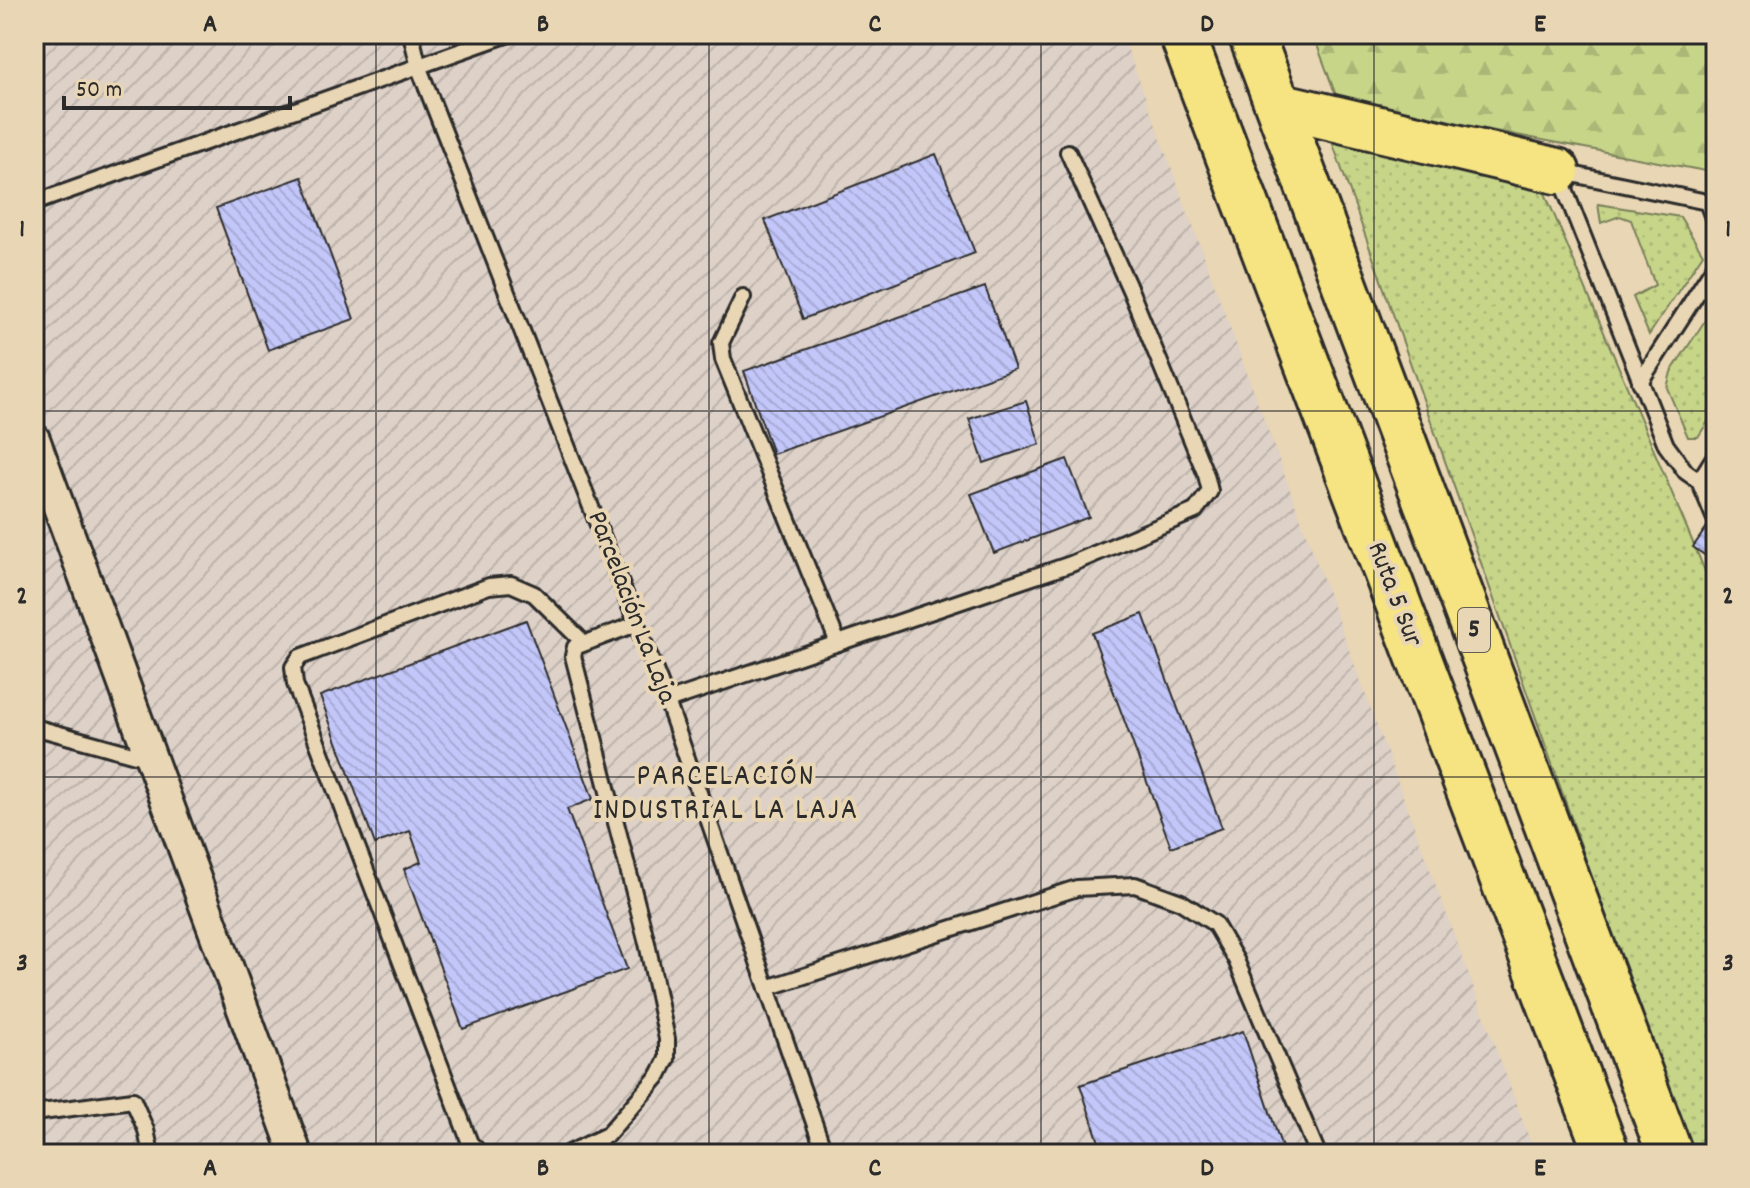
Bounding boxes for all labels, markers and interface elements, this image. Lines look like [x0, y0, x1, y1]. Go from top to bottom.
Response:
text: A [203, 7, 217, 44]
text: B [537, 7, 549, 44]
text: C [869, 7, 882, 44]
text: D [1200, 7, 1214, 44]
text: E [1534, 7, 1546, 44]
scale bar [64, 60, 290, 110]
text: 50 m [76, 74, 122, 108]
text: 1 [19, 212, 25, 249]
text: 1 [1725, 212, 1731, 249]
street label: Parcelación La Laja [575, 506, 686, 711]
street label: Ruta 5 Sur [1355, 537, 1432, 654]
text: 2 [16, 579, 28, 616]
text: 2 [1722, 579, 1734, 616]
road number: 5 [1458, 608, 1490, 652]
district label: PARCELACIÓN INDUSTRIAL LA LAJA [593, 757, 859, 834]
text: 3 [16, 946, 28, 983]
text: 3 [1722, 946, 1734, 983]
text: A [203, 1151, 217, 1188]
text: B [537, 1151, 549, 1188]
text: C [869, 1151, 882, 1188]
text: D [1200, 1151, 1214, 1188]
text: E [1534, 1151, 1546, 1188]

